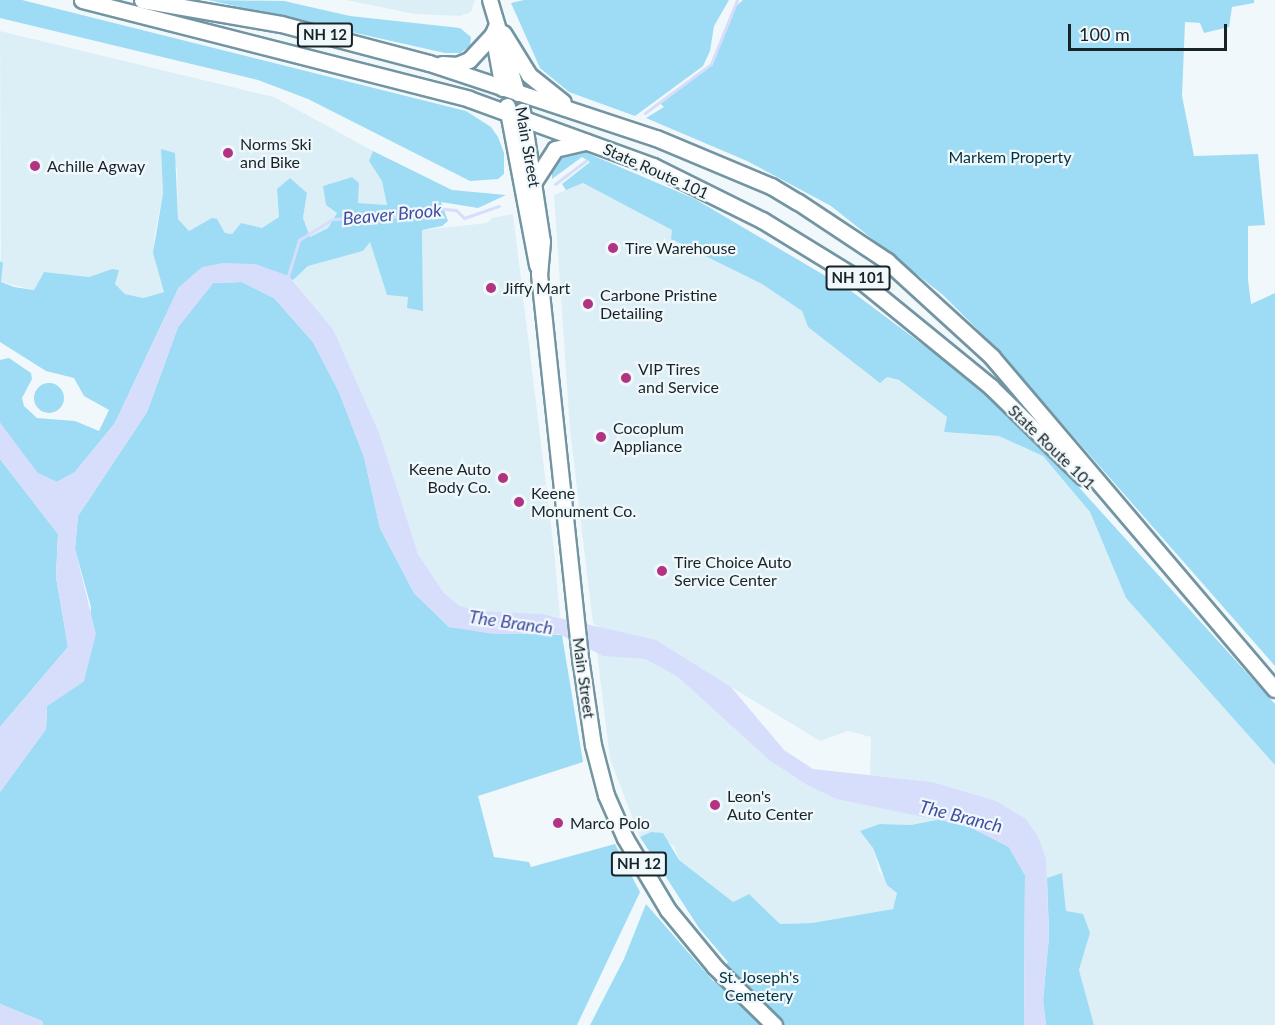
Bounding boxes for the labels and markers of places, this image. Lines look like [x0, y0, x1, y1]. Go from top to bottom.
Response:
place label: Norms Ski and Bike [240, 134, 312, 172]
marker: Norms Ski and Bike [221, 146, 235, 160]
place label: Achille Agway [47, 156, 146, 176]
marker: Achille Agway [28, 159, 42, 173]
place label: Tire Warehouse [625, 238, 736, 258]
marker: Tire Warehouse [606, 241, 620, 255]
place label: Jiffy Mart [503, 278, 571, 298]
marker: Jiffy Mart [484, 281, 498, 295]
place label: Carbone Pristine Detailing [600, 285, 717, 323]
marker: Carbone Pristine Detailing [581, 297, 595, 311]
place label: VIP Tires and Service [638, 359, 719, 397]
marker: VIP Tires and Service [619, 371, 633, 385]
place label: Cocoplum Appliance [613, 418, 684, 456]
marker: Cocoplum Appliance [594, 430, 608, 444]
place label: Keene Auto Body Co. [408, 459, 491, 497]
marker: Keene Auto Body Co. [496, 471, 510, 485]
place label: Keene Monument Co. [531, 483, 636, 521]
marker: Keene Monument Co. [512, 495, 526, 509]
place label: Tire Choice Auto Service Center [674, 552, 792, 590]
marker: Tire Choice Auto Service Center [655, 564, 669, 578]
place label: Leon's Auto Center [727, 786, 813, 824]
marker: Leon's Auto Center [708, 798, 722, 812]
place label: Marco Polo [570, 813, 650, 833]
marker: Marco Polo [551, 816, 565, 830]

